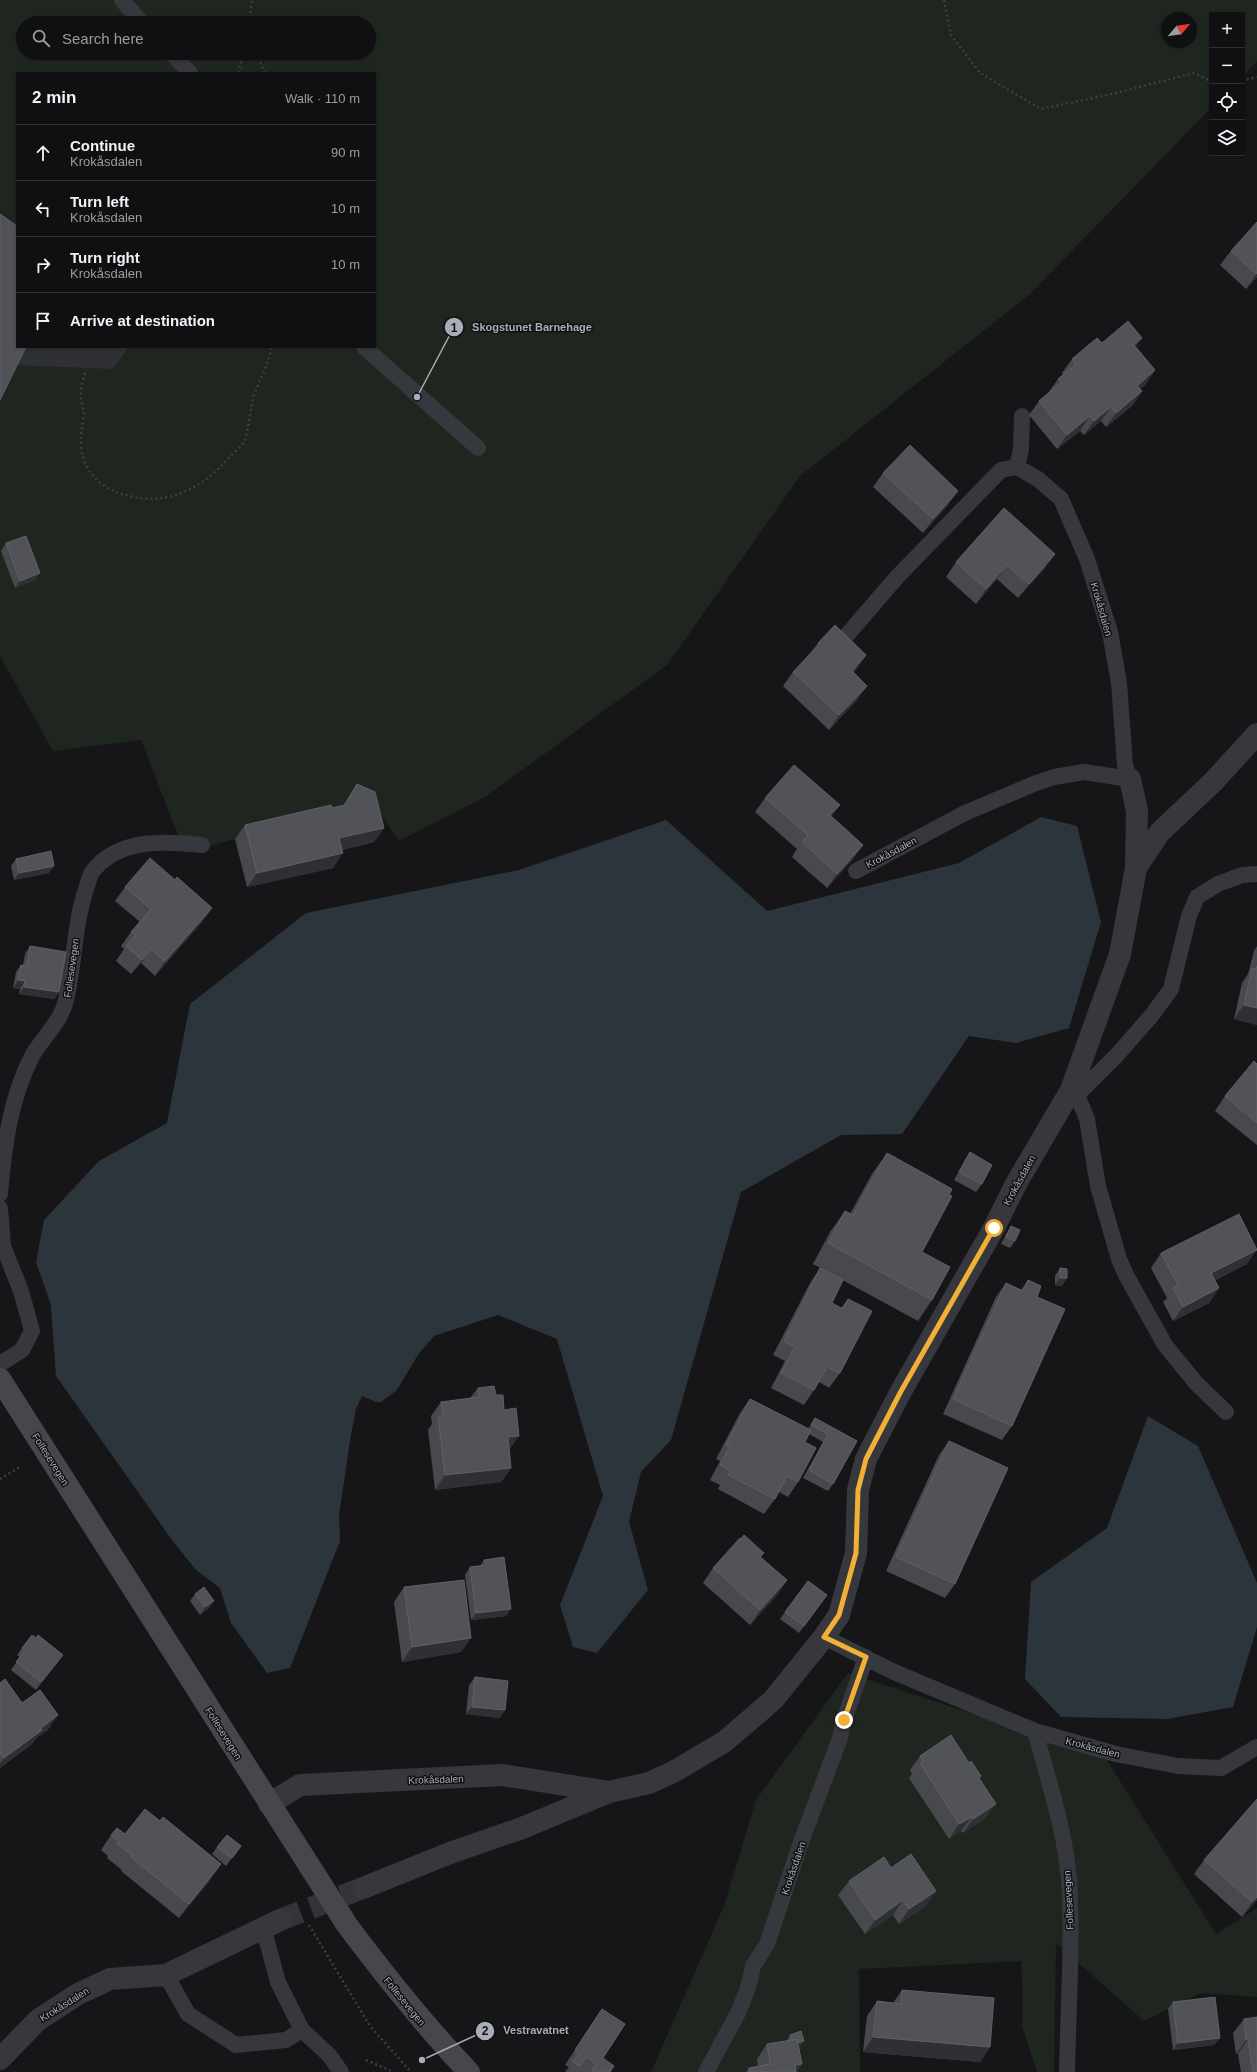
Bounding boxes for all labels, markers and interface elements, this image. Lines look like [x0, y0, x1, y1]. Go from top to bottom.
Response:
north arrow [1161, 12, 1197, 48]
map controls [1209, 12, 1245, 156]
button: + [1209, 12, 1245, 48]
search box [16, 16, 376, 60]
icon: search [30, 27, 52, 49]
text: Search here [62, 30, 144, 47]
button: − [1209, 48, 1245, 84]
button: locate [1209, 84, 1245, 120]
text: 2 min [32, 88, 76, 107]
text: Walk · 110 m [285, 91, 360, 106]
button: layers [1209, 120, 1245, 156]
text: Continue [70, 137, 135, 154]
icon: ahead [32, 142, 54, 164]
text: 90 m [331, 145, 360, 160]
text: Krokåsdalen [70, 154, 142, 169]
text: Turn left [70, 193, 129, 210]
icon: left [32, 198, 54, 220]
text: 10 m [331, 201, 360, 216]
text: Krokåsdalen [70, 210, 142, 225]
text: Turn right [70, 249, 140, 266]
icon: right [32, 254, 54, 276]
text: 10 m [331, 257, 360, 272]
text: Krokåsdalen [70, 266, 142, 281]
icon: arrive [32, 310, 54, 332]
text: Arrive at destination [70, 312, 215, 329]
callout: Skogstunet Barnehage [444, 316, 600, 339]
text: 1 [451, 321, 458, 335]
text: Skogstunet Barnehage [472, 321, 592, 333]
street label: Krokåsdalen [1089, 581, 1114, 637]
street label: Krokåsdalen [864, 835, 918, 870]
street label: Follesevegen [62, 938, 81, 998]
street label: Krokåsdalen [1001, 1153, 1038, 1207]
route start [985, 1219, 1003, 1237]
street label: Follesevegen [30, 1431, 71, 1487]
street label: Follesevegen [203, 1705, 244, 1761]
route end [835, 1711, 853, 1729]
street label: Krokåsdalen [1065, 1735, 1121, 1760]
street label: Krokåsdalen [408, 1773, 464, 1786]
street label: Krokåsdalen [779, 1840, 808, 1896]
street label: Follesevegen [1061, 1870, 1076, 1930]
street label: Follesevegen [382, 1975, 428, 2028]
street label: Krokåsdalen [38, 1985, 91, 2024]
callout: Vestravatnet [475, 2019, 577, 2042]
text: 2 [482, 2024, 489, 2038]
text: Vestravatnet [503, 2024, 569, 2036]

